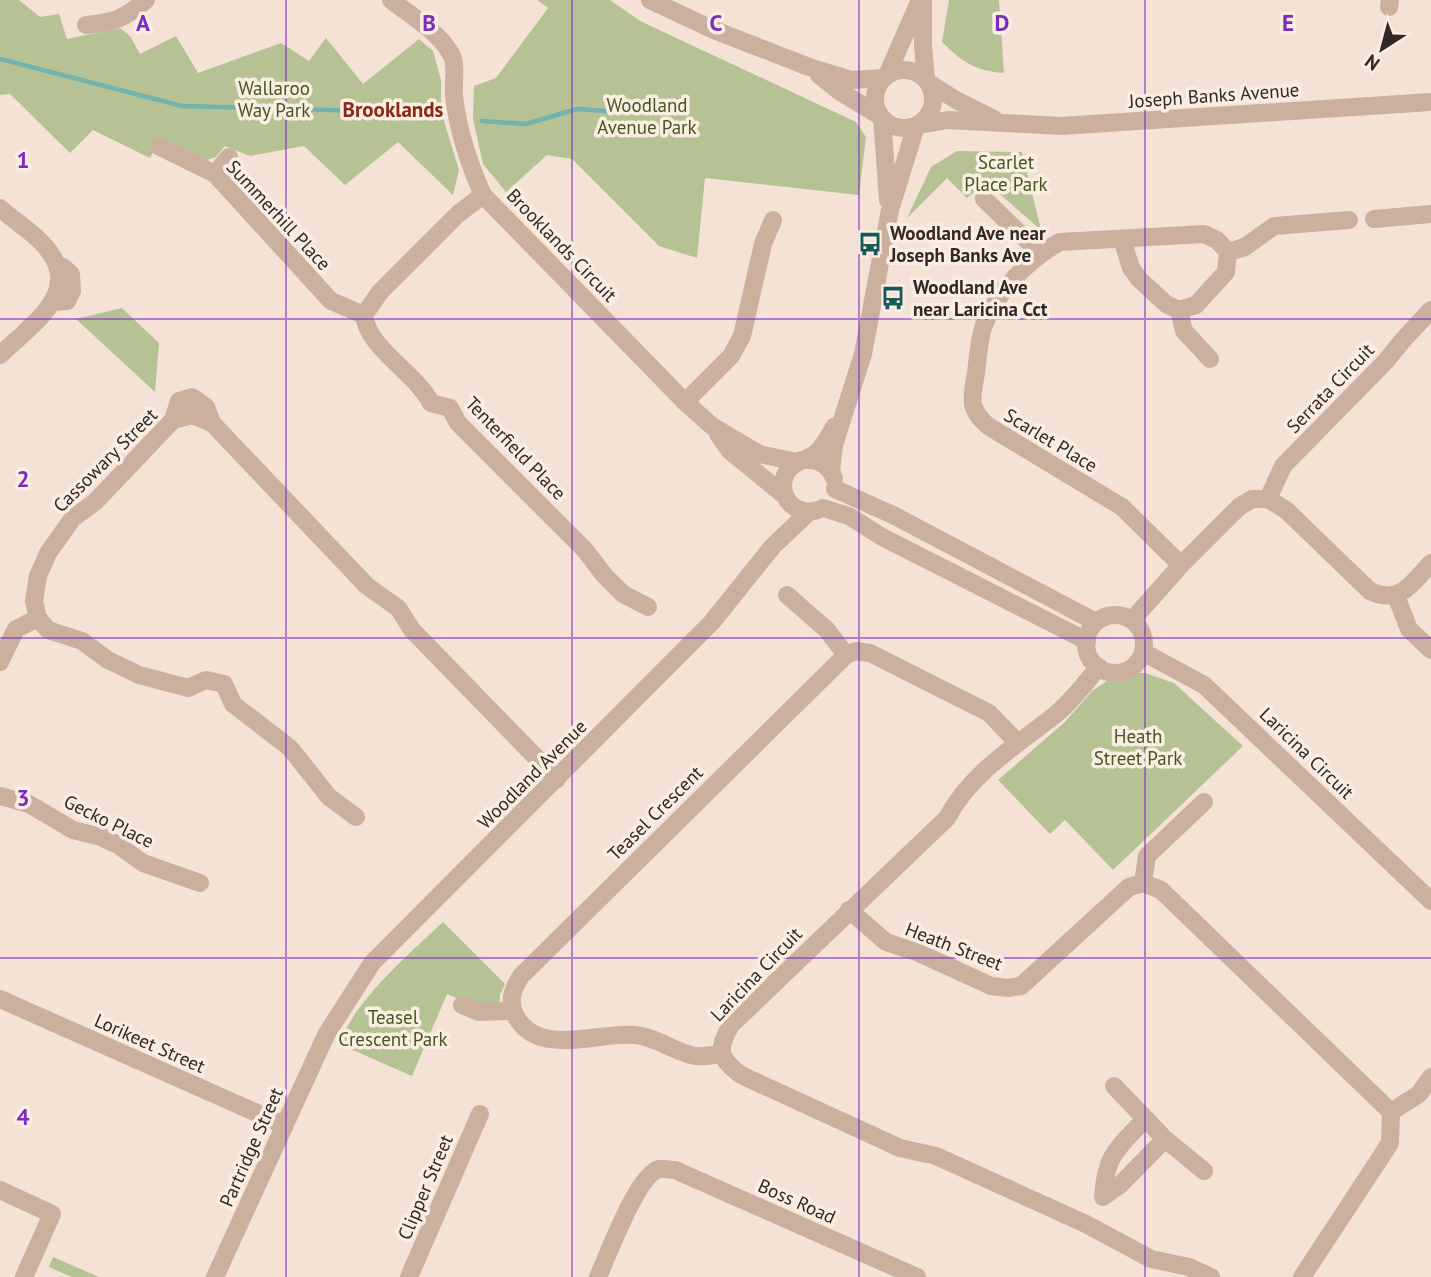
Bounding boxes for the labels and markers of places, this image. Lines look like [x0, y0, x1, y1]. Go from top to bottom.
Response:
place label: Woodland Ave near Joseph Banks Ave [889, 221, 1046, 267]
bus stop icon: Woodland Ave near Joseph Banks Ave [856, 230, 884, 258]
place label: Woodland Ave near Laricina Cct [913, 275, 1048, 321]
bus stop icon: Woodland Ave near Laricina Cct [879, 284, 907, 312]

